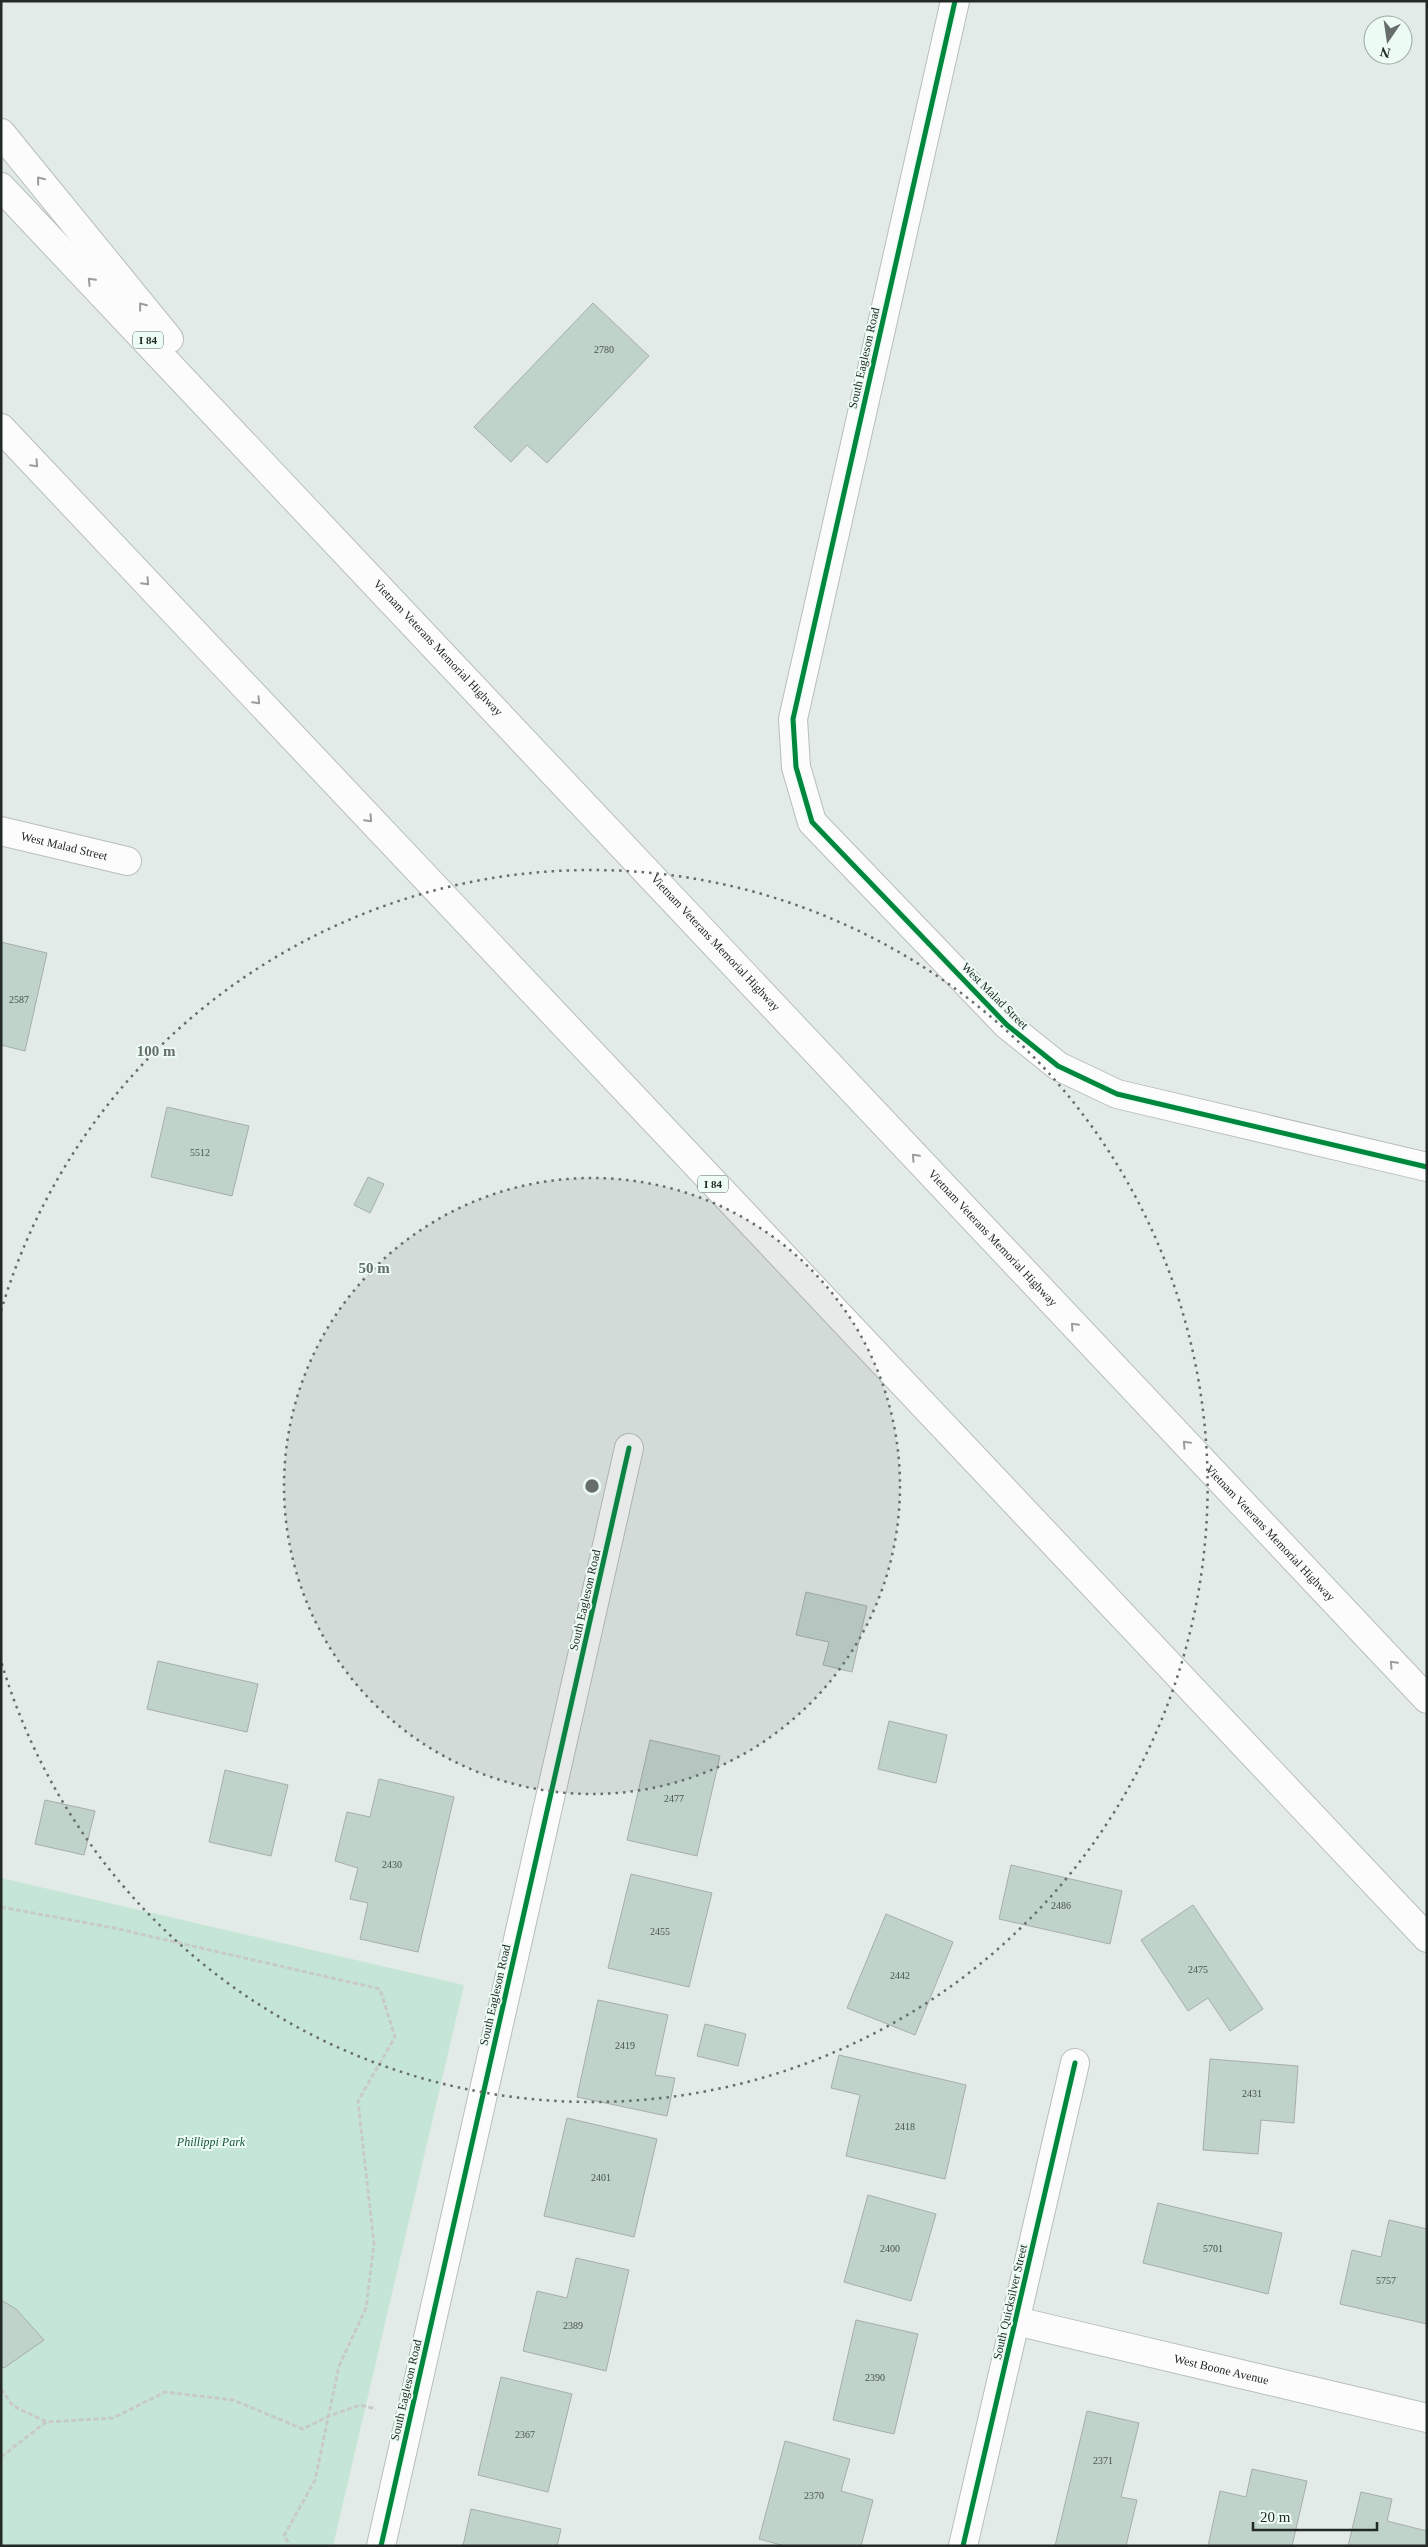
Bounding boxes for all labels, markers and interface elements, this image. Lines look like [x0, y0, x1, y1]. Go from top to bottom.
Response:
north arrow [1363, 15, 1413, 65]
text: N [1379, 44, 1392, 61]
one-way arrow [37, 177, 45, 186]
one-way arrow [88, 278, 97, 287]
one-way arrow [140, 303, 148, 312]
street label: South Eagleson Road [846, 306, 882, 410]
road number: I 84 [133, 332, 163, 348]
house number: 2780 [594, 344, 614, 355]
one-way arrow [29, 458, 38, 467]
one-way arrow [140, 577, 149, 586]
street label: Vietnam Veterans Memorial Highway [370, 577, 506, 719]
one-way arrow [251, 695, 260, 704]
one-way arrow [363, 813, 372, 822]
street label: West Malad Street [20, 829, 110, 863]
street label: Vietnam Veterans Memorial Highway [648, 872, 783, 1014]
street label: West Malad Street [959, 960, 1032, 1033]
house number: 2587 [9, 994, 29, 1005]
text: 100 m [137, 1043, 176, 1059]
house number: 5512 [190, 1147, 210, 1158]
one-way arrow [912, 1153, 921, 1162]
street label: Vietnam Veterans Memorial Highway [925, 1167, 1060, 1309]
road number: I 84 [698, 1176, 728, 1192]
text: 50 m [358, 1260, 390, 1276]
one-way arrow [1071, 1322, 1080, 1331]
one-way arrow [1183, 1441, 1192, 1450]
street label: Vietnam Veterans Memorial Highway [1203, 1462, 1338, 1604]
centre of rings [583, 1477, 601, 1495]
street label: South Eagleson Road [567, 1548, 603, 1652]
one-way arrow [1390, 1661, 1399, 1670]
house number: 2477 [664, 1793, 684, 1804]
house number: 2430 [382, 1859, 402, 1870]
house number: 2486 [1051, 1900, 1071, 1911]
house number: 2455 [650, 1926, 670, 1937]
street label: South Eagleson Road [477, 1943, 513, 2047]
house number: 2475 [1188, 1964, 1208, 1975]
house number: 2442 [890, 1970, 910, 1981]
house number: 2419 [615, 2040, 635, 2051]
house number: 2431 [1242, 2088, 1262, 2099]
house number: 2418 [895, 2121, 915, 2132]
park label: Phillippi Park [176, 2135, 246, 2149]
house number: 2401 [591, 2172, 611, 2183]
street label: South Quicksilver Street [990, 2242, 1030, 2361]
house number: 2400 [880, 2243, 900, 2254]
house number: 5701 [1203, 2243, 1223, 2254]
house number: 5757 [1376, 2275, 1396, 2286]
house number: 2389 [563, 2320, 583, 2331]
street label: South Eagleson Road [388, 2338, 424, 2442]
street label: West Boone Avenue [1173, 2352, 1270, 2387]
house number: 2390 [865, 2372, 885, 2383]
house number: 2367 [515, 2429, 535, 2440]
house number: 2371 [1093, 2455, 1113, 2466]
house number: 2370 [804, 2490, 824, 2501]
scale bar [1253, 2500, 1377, 2532]
text: 20 m [1260, 2509, 1291, 2525]

